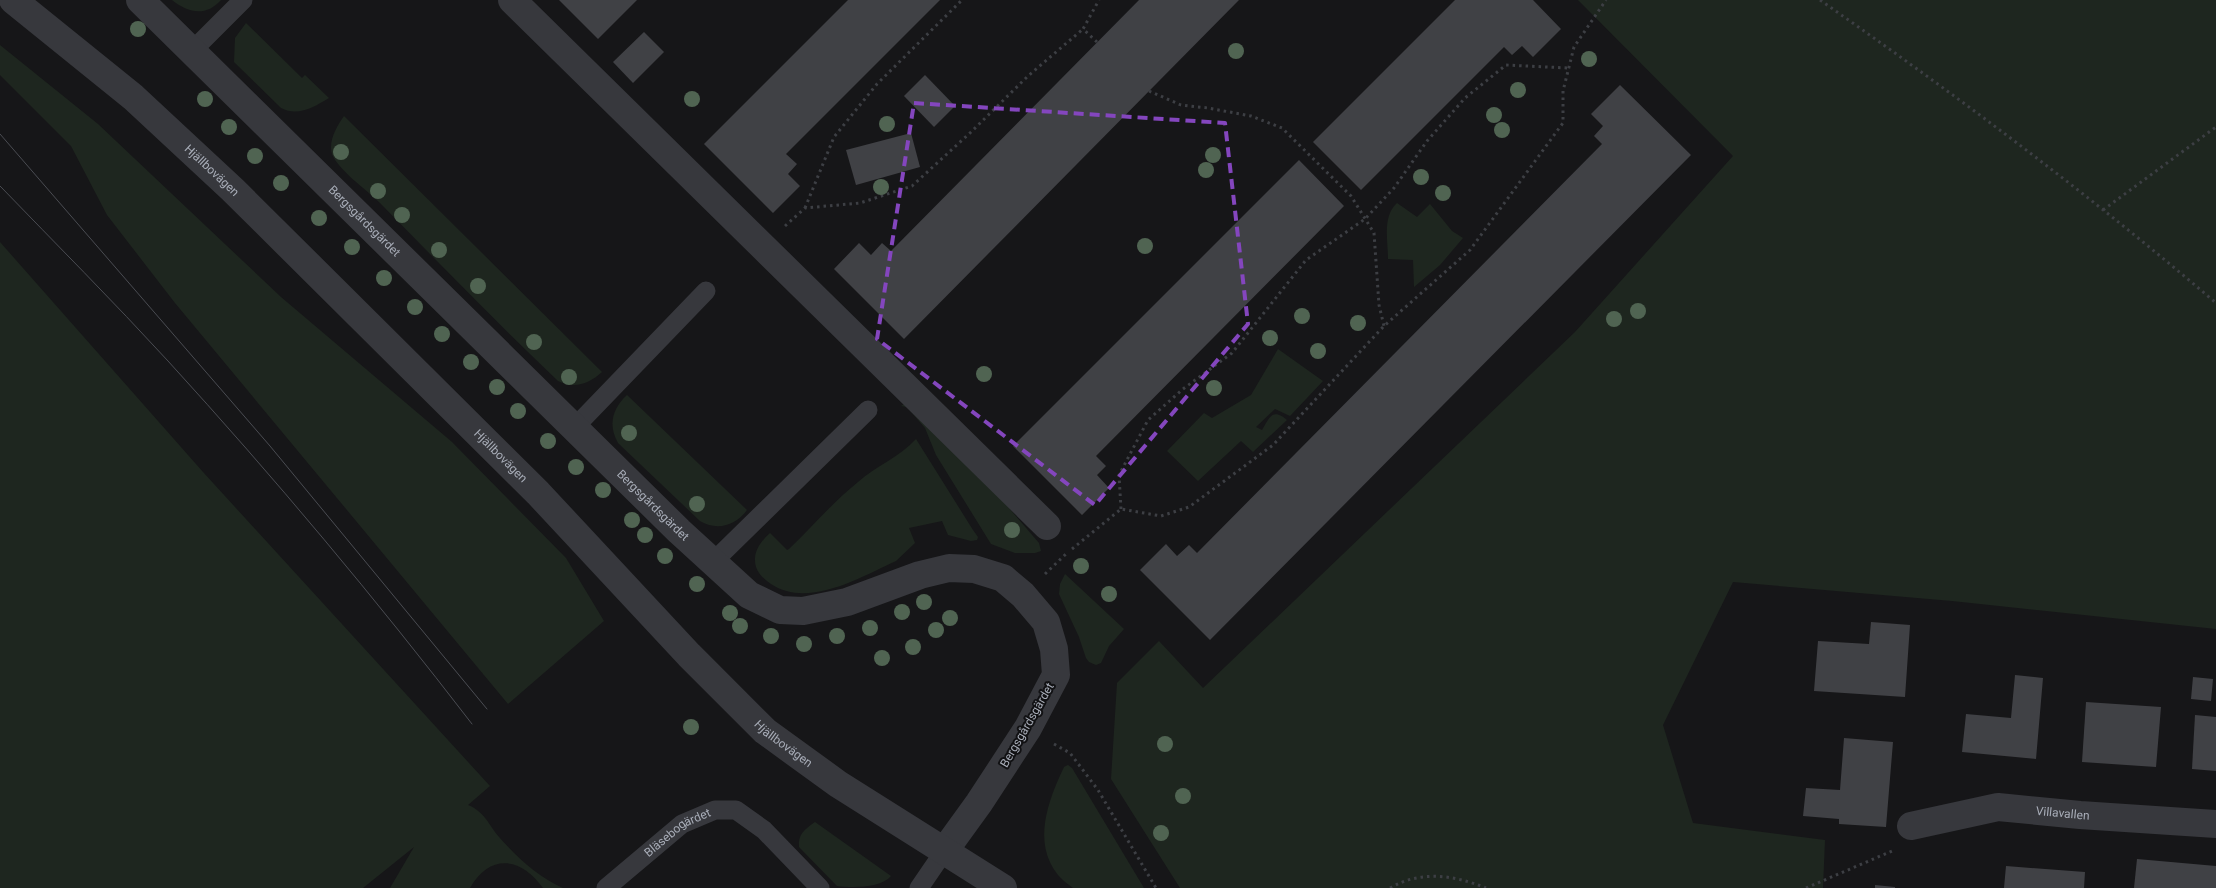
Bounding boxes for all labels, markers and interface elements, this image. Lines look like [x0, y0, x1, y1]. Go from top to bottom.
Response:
street label: Hjällbovägen [182, 142, 242, 199]
street label: Bergsgårdsgärdet [326, 183, 403, 260]
street label: Hjällbovägen [471, 426, 530, 485]
street label: Bergsgårdsgärdet [614, 467, 692, 544]
street label: Bergsgårdsgärdet [997, 680, 1057, 770]
street label: Hjällbovägen [751, 717, 815, 770]
street label: Villavallen [2035, 804, 2090, 823]
street label: Bläsebogärdet [641, 806, 713, 860]

